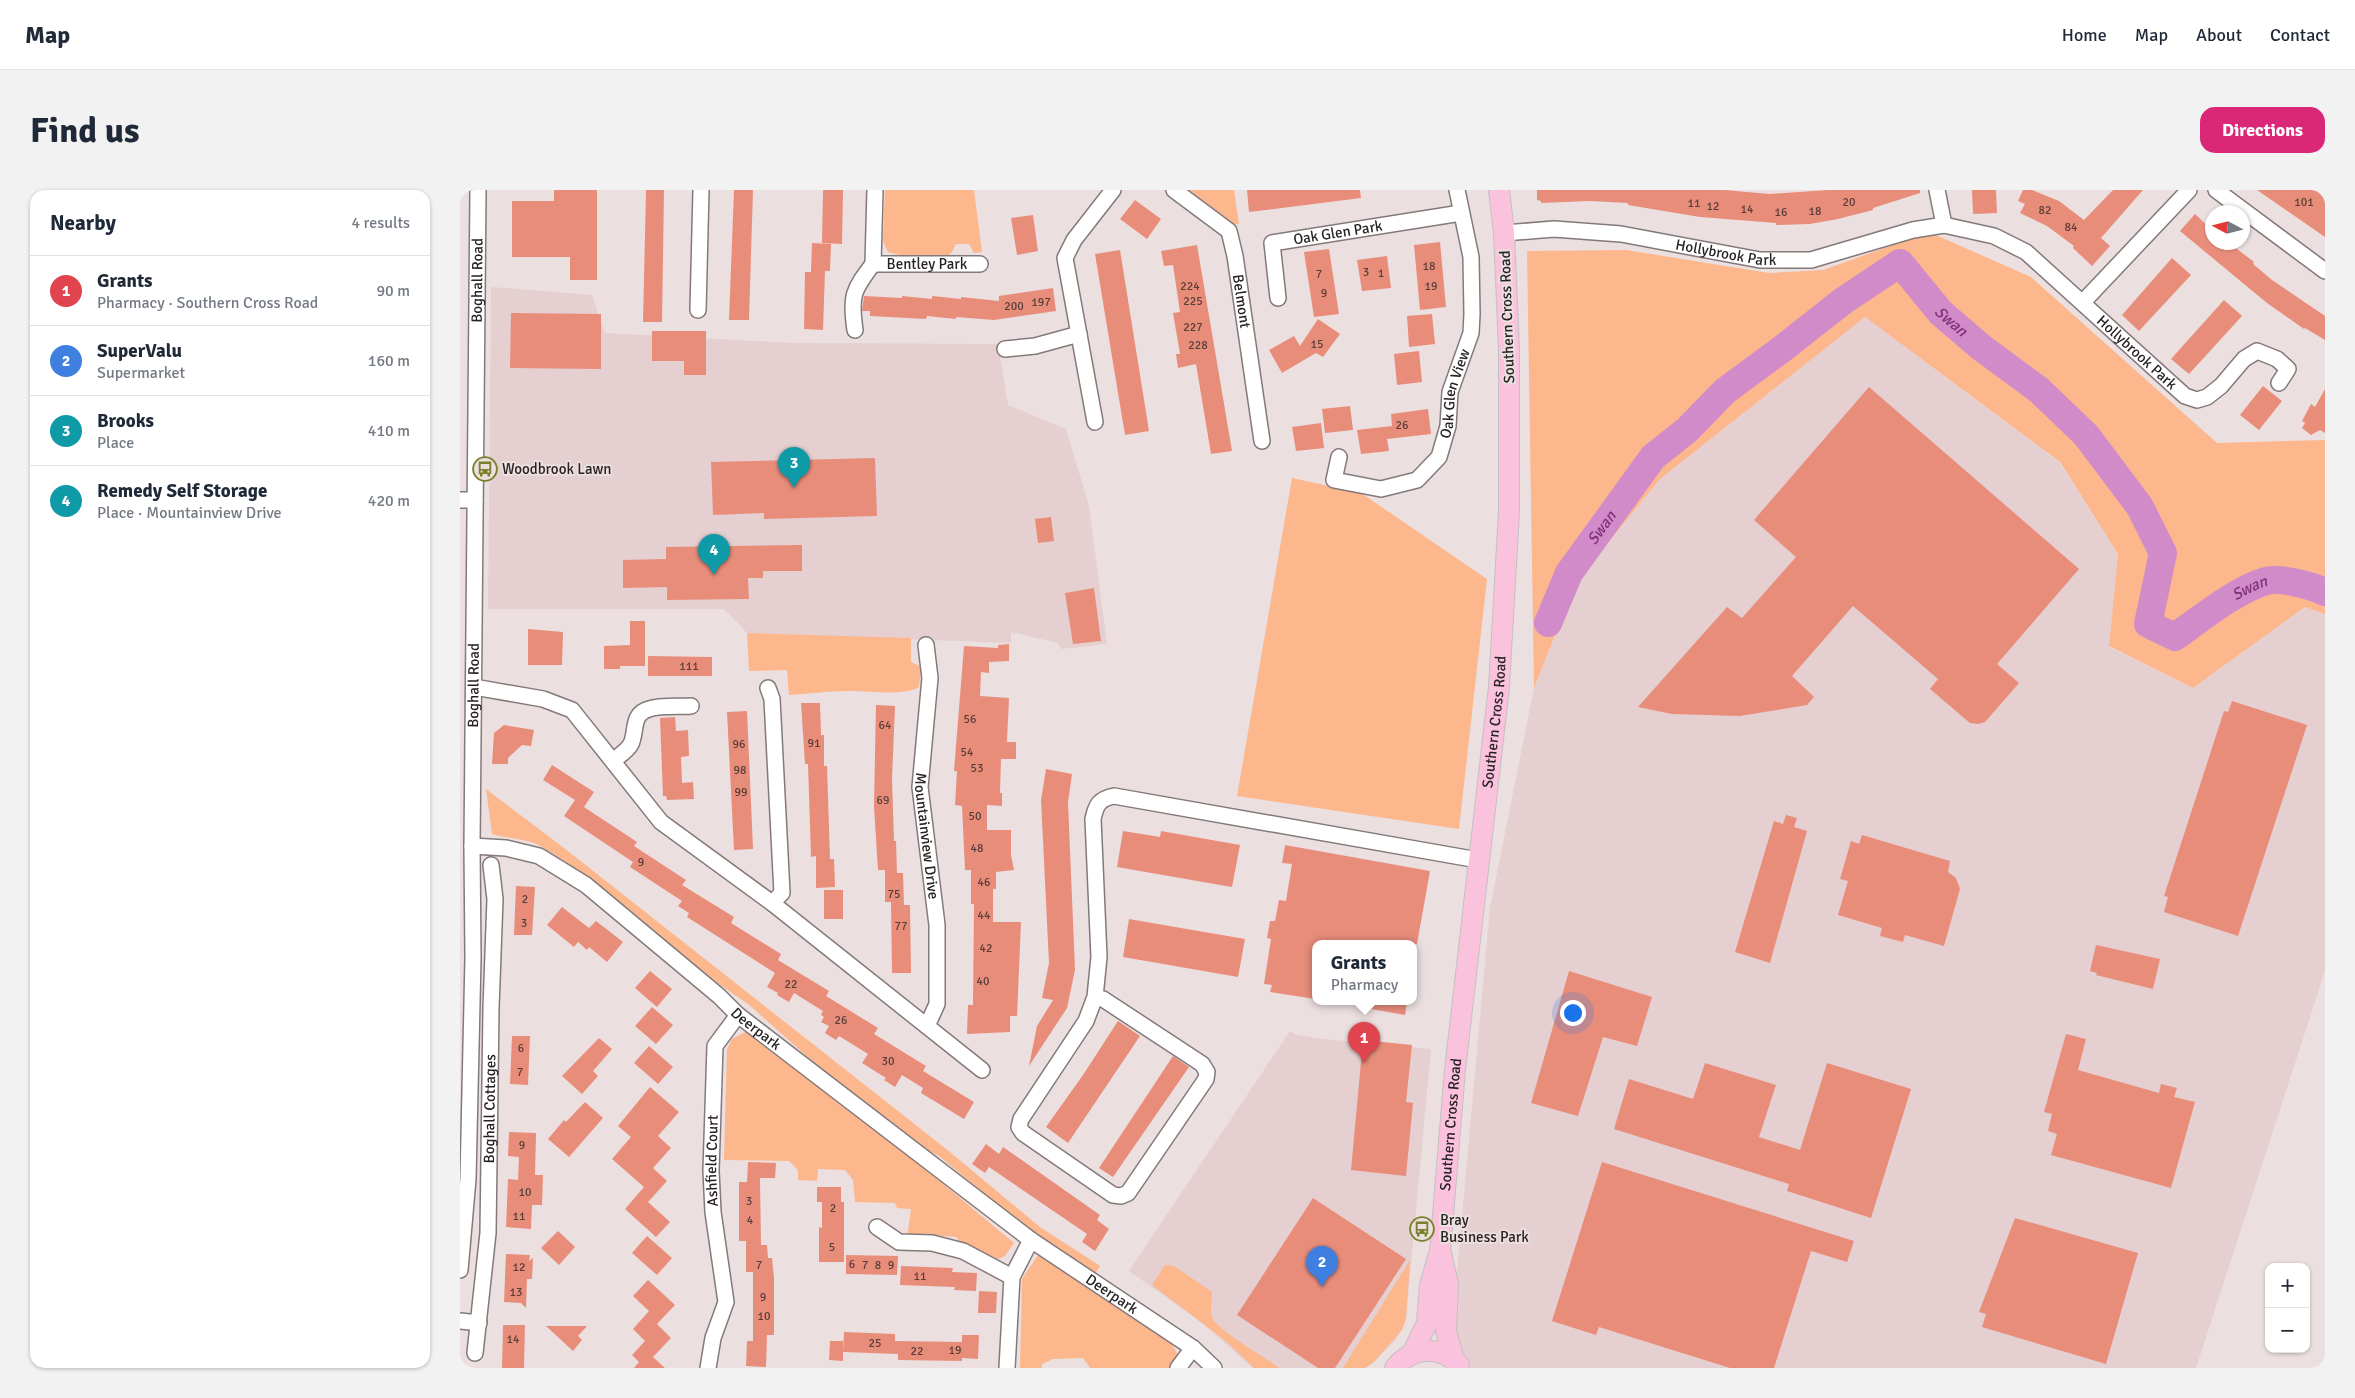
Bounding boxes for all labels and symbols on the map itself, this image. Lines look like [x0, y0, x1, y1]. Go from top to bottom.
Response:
house number: 20 [1843, 195, 1855, 210]
house number: 101 [2294, 195, 2314, 210]
house number: 11 [1688, 196, 1700, 211]
house number: 12 [1707, 199, 1719, 214]
house number: 14 [1741, 202, 1754, 217]
house number: 82 [2039, 203, 2051, 218]
house number: 18 [1809, 204, 1821, 219]
house number: 16 [1775, 205, 1787, 220]
north arrow [2205, 205, 2250, 250]
street label: Oak Glen Park [1292, 217, 1384, 248]
house number: 84 [2065, 220, 2078, 235]
street label: Hollybrook Park [1674, 235, 1777, 269]
street label: Boghall Road [468, 238, 487, 323]
street label: Southern Cross Road [1496, 250, 1518, 384]
street label: Bentley Park [887, 255, 968, 273]
house number: 18 [1423, 259, 1435, 274]
house number: 3 [1363, 265, 1369, 280]
house number: 1 [1378, 266, 1384, 281]
house number: 7 [1316, 267, 1322, 282]
street label: Belmont [1229, 273, 1254, 329]
house number: 224 [1180, 279, 1200, 294]
house number: 19 [1425, 279, 1437, 294]
house number: 9 [1321, 286, 1327, 301]
house number: 225 [1183, 294, 1203, 309]
house number: 197 [1031, 295, 1051, 310]
house number: 200 [1004, 299, 1024, 314]
water label: Swan [1930, 303, 1972, 342]
street label: Hollybrook Park [2093, 312, 2181, 394]
house number: 227 [1183, 320, 1203, 335]
house number: 15 [1311, 337, 1323, 352]
house number: 228 [1188, 338, 1208, 353]
street label: Oak Glen View [1436, 346, 1474, 441]
house number: 26 [1396, 418, 1408, 433]
pin: 3 [778, 447, 810, 488]
bus stop icon: Woodbrook Lawn [472, 456, 498, 482]
place label: Woodbrook Lawn [502, 460, 611, 478]
water label: Swan [1583, 506, 1621, 549]
pin: 4 [698, 534, 730, 575]
water label: Swan [2228, 571, 2271, 605]
street label: Boghall Road [464, 643, 483, 728]
street label: Southern Cross Road [1478, 655, 1510, 789]
house number: 111 [679, 659, 699, 674]
house number: 56 [964, 712, 976, 727]
house number: 64 [879, 718, 892, 733]
house number: 91 [808, 736, 820, 751]
house number: 96 [733, 737, 745, 752]
house number: 54 [961, 745, 974, 760]
house number: 53 [971, 761, 983, 776]
house number: 98 [734, 763, 746, 778]
street label: Mountainview Drive [911, 772, 943, 900]
house number: 99 [735, 785, 747, 800]
house number: 69 [877, 793, 889, 808]
house number: 50 [969, 809, 981, 824]
house number: 48 [971, 841, 983, 856]
house number: 9 [638, 855, 644, 870]
house number: 46 [978, 875, 990, 890]
house number: 75 [888, 887, 900, 902]
house number: 2 [522, 892, 528, 907]
house number: 44 [978, 908, 991, 923]
house number: 3 [521, 916, 527, 931]
house number: 77 [895, 919, 907, 934]
house number: 42 [980, 941, 992, 956]
house number: 40 [977, 974, 989, 989]
house number: 22 [785, 977, 797, 992]
your location [1560, 1000, 1586, 1026]
street label: Deerpark [727, 1004, 785, 1054]
house number: 26 [835, 1013, 847, 1028]
pin: 1 [1348, 1022, 1380, 1063]
house number: 6 [518, 1041, 524, 1056]
street label: Boghall Cottages [480, 1054, 499, 1163]
house number: 30 [882, 1054, 894, 1069]
street label: Southern Cross Road [1436, 1057, 1465, 1191]
house number: 7 [517, 1065, 523, 1080]
street label: Ashfield Court [702, 1115, 722, 1207]
house number: 9 [519, 1138, 525, 1153]
house number: 10 [519, 1185, 531, 1200]
house number: 3 [746, 1194, 752, 1209]
house number: 2 [830, 1201, 836, 1216]
house number: 11 [513, 1209, 525, 1224]
place label: Bray Business Park [1440, 1211, 1529, 1246]
house number: 4 [747, 1213, 754, 1228]
bus stop icon: Bray Business Park [1409, 1216, 1435, 1242]
house number: 5 [829, 1240, 835, 1255]
pin: 2 [1306, 1246, 1338, 1287]
house number: 6 [849, 1257, 855, 1272]
house number: 7 [756, 1258, 762, 1273]
house number: 7 [862, 1258, 868, 1273]
house number: 8 [875, 1258, 881, 1273]
house number: 9 [888, 1258, 894, 1273]
house number: 12 [513, 1260, 525, 1275]
house number: 11 [914, 1269, 926, 1284]
street label: Deerpark [1082, 1270, 1142, 1318]
house number: 13 [510, 1285, 522, 1300]
house number: 9 [760, 1290, 766, 1305]
house number: 10 [758, 1309, 770, 1324]
house number: 14 [507, 1332, 520, 1347]
house number: 25 [869, 1336, 881, 1351]
house number: 19 [949, 1343, 961, 1358]
house number: 22 [911, 1344, 923, 1359]

